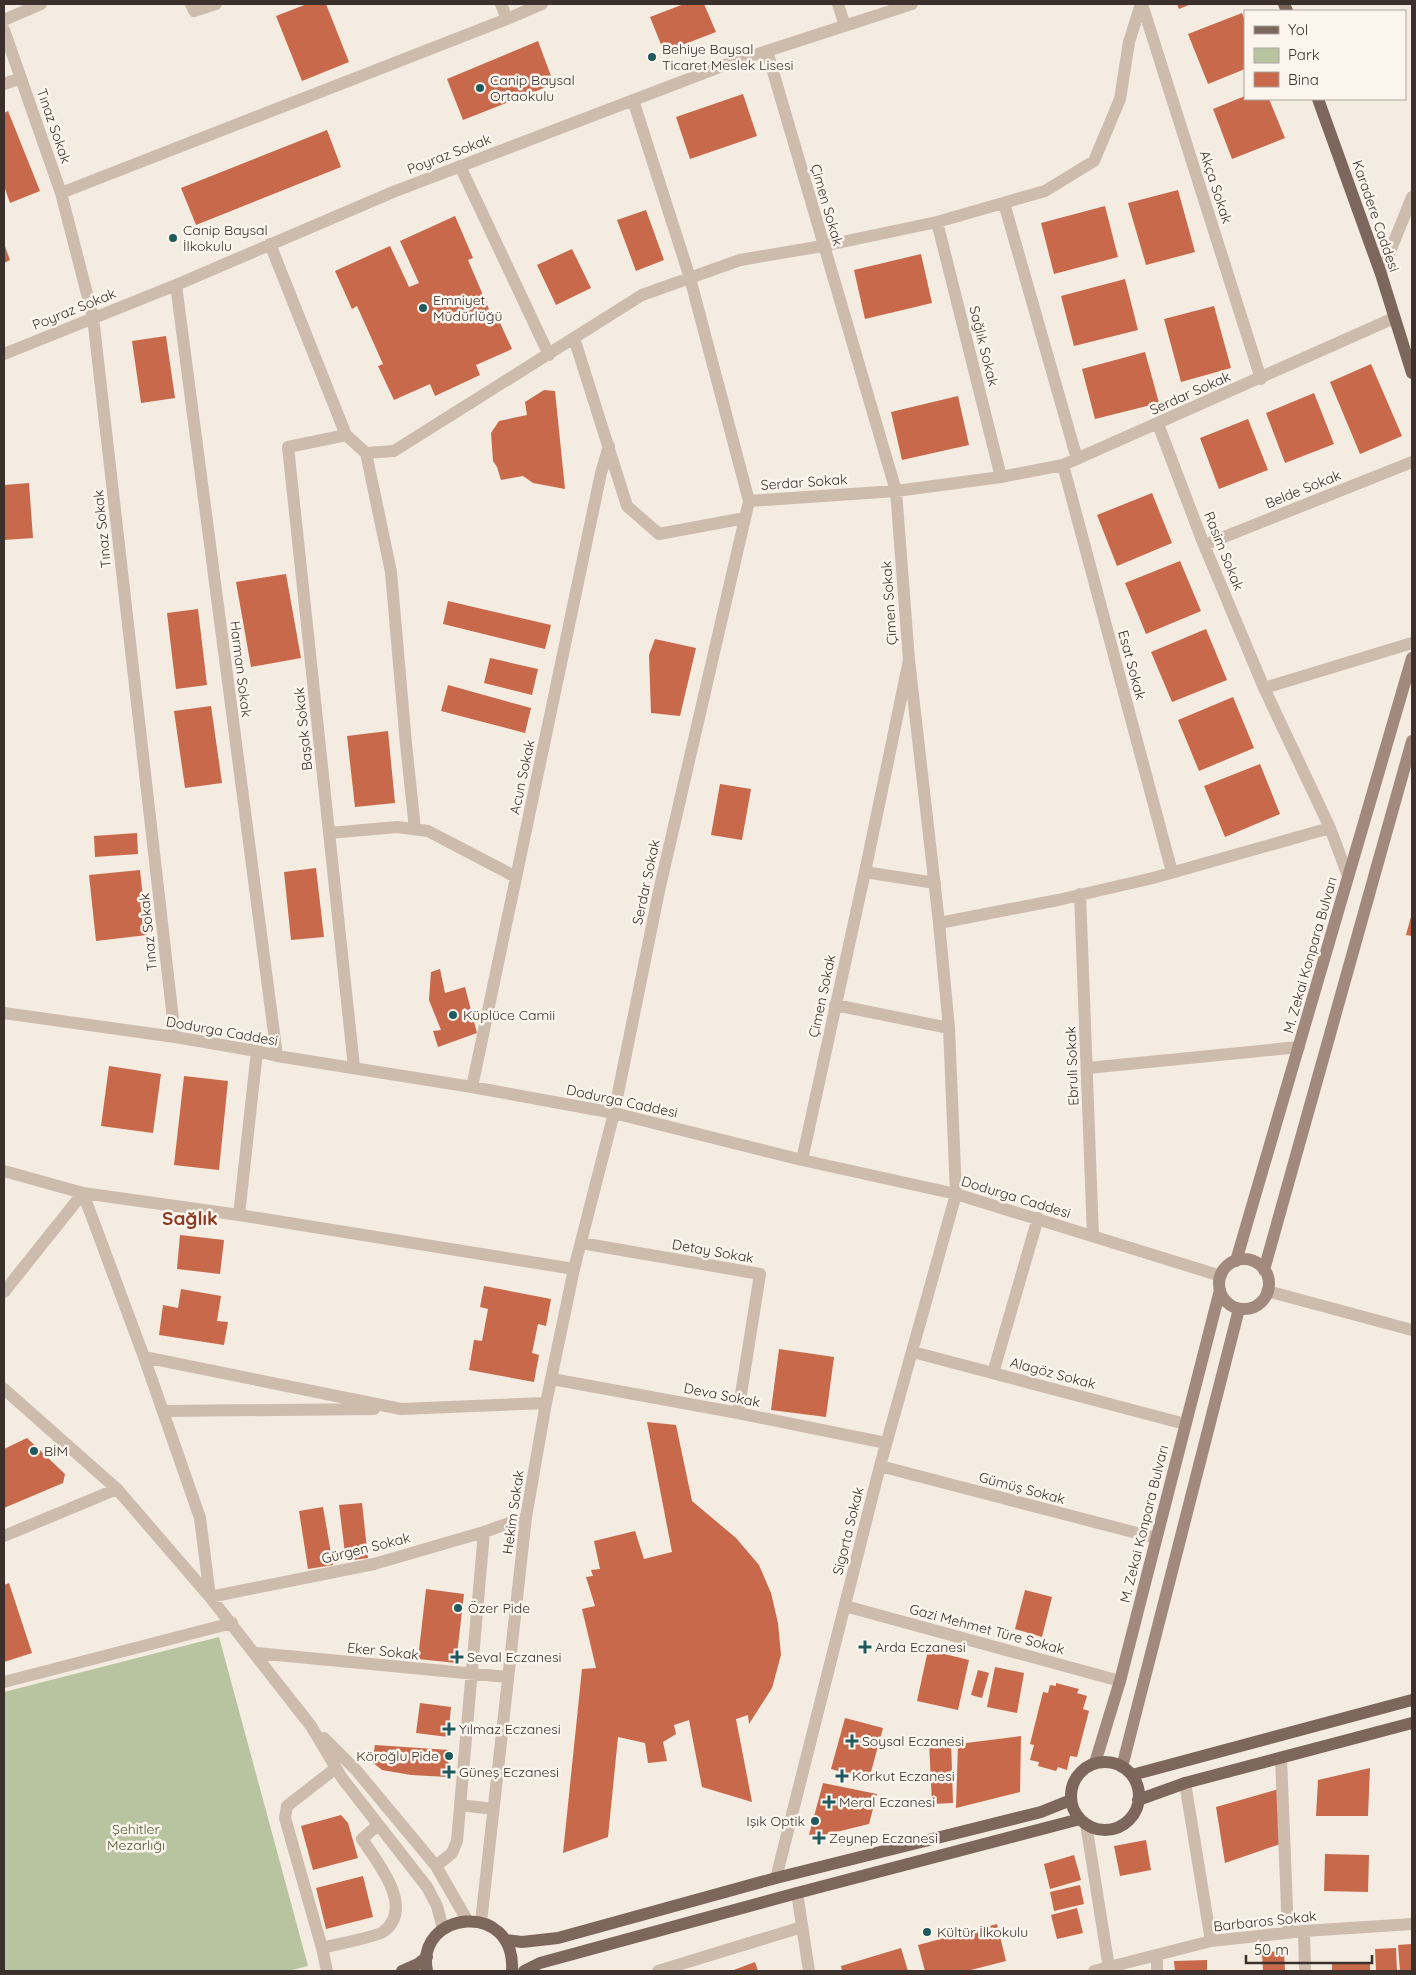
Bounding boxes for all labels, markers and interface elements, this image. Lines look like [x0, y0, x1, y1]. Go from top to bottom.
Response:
legend [1244, 10, 1406, 100]
text: Yol [1288, 20, 1308, 39]
place label: Behiye Baysal Ticaret Meslek Lisesi [662, 40, 794, 74]
text: Park [1288, 45, 1320, 64]
marker: Behiye Baysal Ticaret Meslek Lisesi [646, 51, 658, 63]
text: Bina [1288, 70, 1319, 89]
place label: Canip Baysal Ortaokulu [490, 71, 575, 105]
marker: Canip Baysal Ortaokulu [474, 82, 486, 94]
street label: Tınaz Sokak [33, 86, 75, 166]
street label: Poyraz Sokak [404, 130, 494, 178]
street label: Akça Sokak [1196, 148, 1236, 226]
street label: Karadere Caddesi [1348, 158, 1404, 274]
street label: Çimen Sokak [807, 162, 847, 248]
place label: Canip Baysal İlkokulu [183, 221, 268, 255]
marker: Canip Baysal İlkokulu [167, 232, 179, 244]
street label: Poyraz Sokak [30, 284, 118, 334]
place label: Emniyet Müdürlüğü [433, 291, 502, 325]
marker: Emniyet Müdürlüğü [417, 302, 429, 314]
street label: Sağlık Sokak [965, 304, 1003, 388]
street label: Serdar Sokak [1147, 367, 1233, 419]
street label: Belde Sokak [1263, 466, 1343, 512]
street label: Serdar Sokak [760, 470, 848, 494]
street label: Tınaz Sokak [89, 489, 115, 569]
street label: Rasim Sokak [1200, 509, 1248, 593]
street label: Çimen Sokak [877, 560, 901, 646]
street label: Harman Sokak [226, 620, 256, 718]
street label: Esat Sokak [1114, 628, 1150, 702]
street label: Başak Sokak [290, 686, 316, 772]
street label: Acun Sokak [505, 738, 539, 816]
street label: Serdar Sokak [628, 838, 664, 926]
street label: M. Zekai Konpara Bulvarı [1279, 875, 1341, 1035]
street label: Tınaz Sokak [135, 892, 161, 972]
street label: Çimen Sokak [804, 953, 840, 1039]
place label: Küplüce Camii [463, 1006, 555, 1024]
marker: Küplüce Camii [447, 1009, 459, 1021]
street label: Dodurga Caddesi [165, 1012, 279, 1050]
street label: Ebruli Sokak [1062, 1026, 1082, 1106]
street label: Dodurga Caddesi [565, 1080, 679, 1122]
street label: Dodurga Caddesi [959, 1172, 1073, 1222]
district label: Sağlık [162, 1206, 218, 1230]
street label: Detay Sokak [671, 1235, 755, 1267]
street label: Alagöz Sokak [1008, 1353, 1098, 1393]
street label: Deva Sokak [682, 1379, 762, 1411]
place label: BİM [44, 1442, 68, 1460]
street label: M. Zekai Konpara Bulvarı [1116, 1443, 1172, 1605]
marker: BİM [28, 1445, 40, 1457]
street label: Gümüş Sokak [977, 1468, 1067, 1508]
street label: Hekim Sokak [498, 1469, 528, 1555]
street label: Sigorta Sokak [828, 1485, 868, 1577]
street label: Gürgen Sokak [320, 1528, 412, 1568]
place label: Özer Pide [468, 1599, 530, 1617]
street label: Gazi Mehmet Türe Sokak [907, 1600, 1067, 1658]
marker: Özer Pide [452, 1602, 464, 1614]
street label: Eker Sokak [346, 1638, 420, 1664]
place label: Arda Eczanesi [875, 1638, 966, 1656]
marker: Arda Eczanesi [859, 1641, 871, 1653]
place label: Seval Eczanesi [467, 1648, 562, 1666]
marker: Seval Eczanesi [451, 1651, 463, 1663]
place label: Yılmaz Eczanesi [459, 1720, 561, 1738]
marker: Yılmaz Eczanesi [443, 1723, 455, 1735]
place label: Soysal Eczanesi [862, 1732, 964, 1750]
marker: Soysal Eczanesi [846, 1735, 858, 1747]
place label: Köroğlu Pide [356, 1747, 439, 1765]
marker: Köroğlu Pide [443, 1750, 455, 1762]
place label: Güneş Eczanesi [459, 1763, 559, 1781]
marker: Güneş Eczanesi [443, 1766, 455, 1778]
place label: Korkut Eczanesi [852, 1767, 955, 1785]
marker: Korkut Eczanesi [836, 1770, 848, 1782]
place label: Meral Eczanesi [839, 1793, 935, 1811]
marker: Meral Eczanesi [823, 1796, 835, 1808]
place label: Işık Optik [746, 1812, 805, 1830]
marker: Işık Optik [809, 1815, 821, 1827]
park label: Şehitler Mezarlığı [107, 1820, 165, 1854]
place label: Zeynep Eczanesi [829, 1829, 938, 1847]
marker: Zeynep Eczanesi [813, 1832, 825, 1844]
street label: Barbaros Sokak [1213, 1907, 1317, 1935]
place label: Kültür İlkokulu [937, 1923, 1028, 1941]
marker: Kültür İlkokulu [921, 1926, 933, 1938]
scale bar [1246, 1932, 1372, 1964]
text: 50 m [1254, 1940, 1289, 1959]

